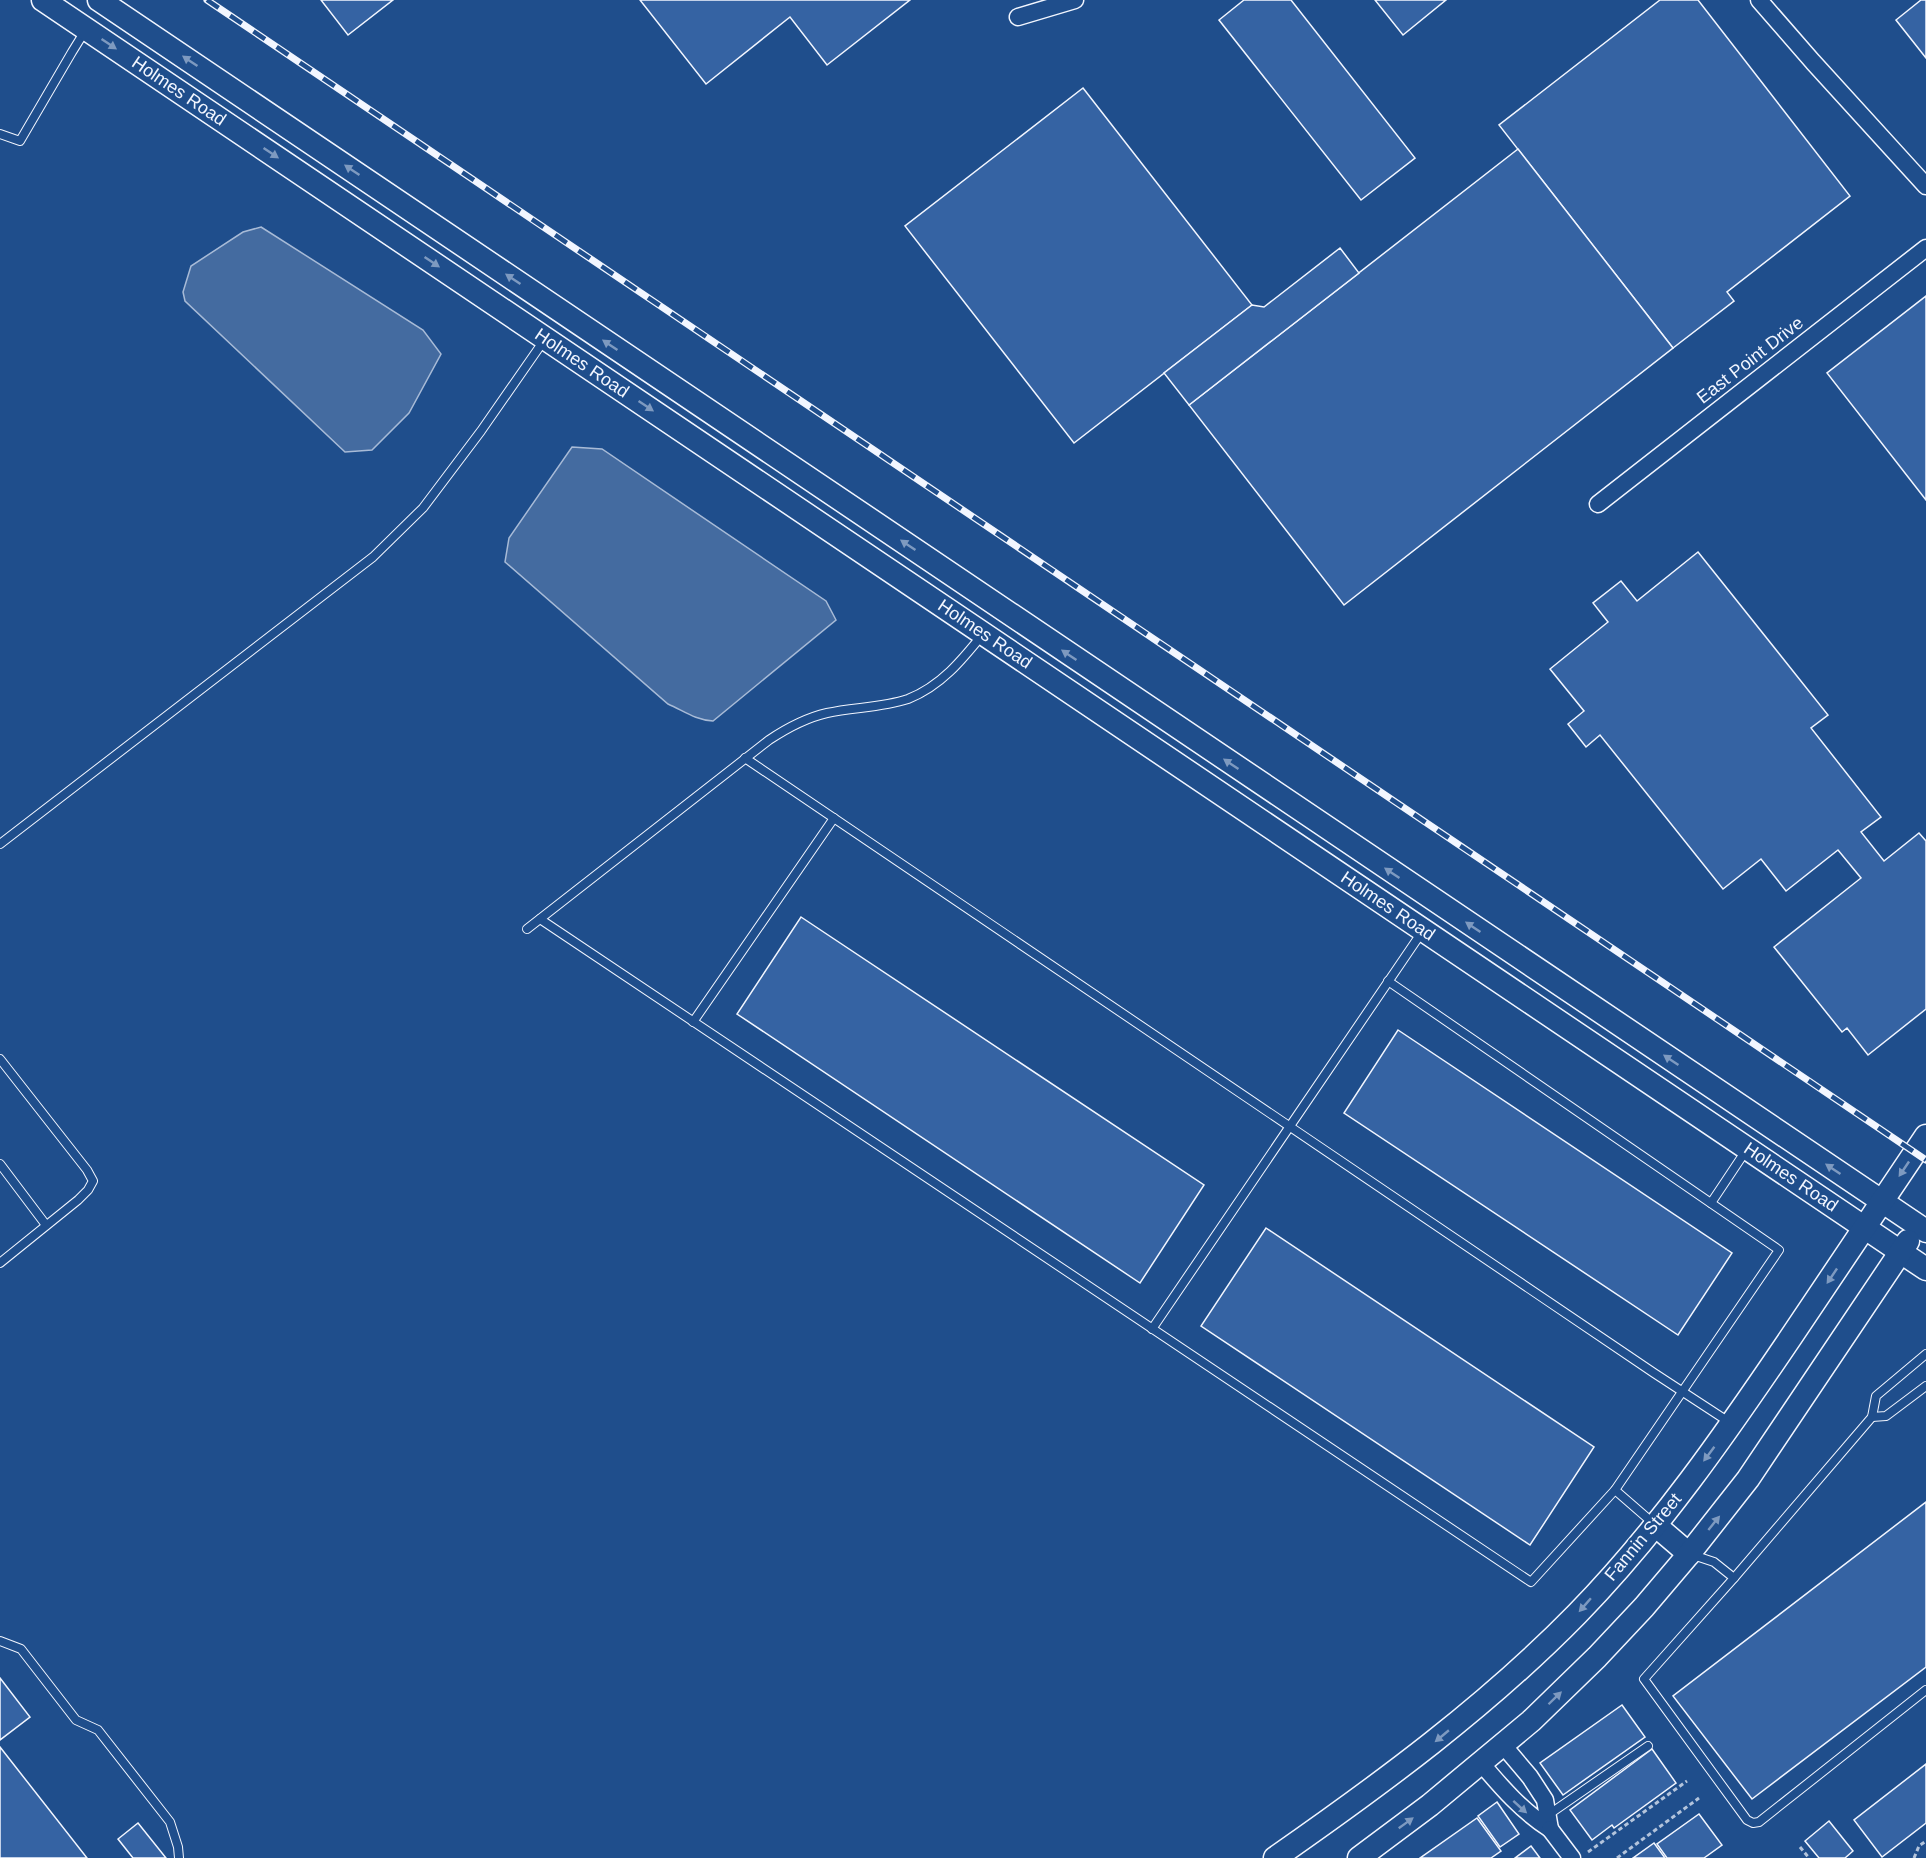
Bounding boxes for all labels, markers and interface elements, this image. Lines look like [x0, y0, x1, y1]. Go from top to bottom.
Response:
one-way arrow [101, 39, 117, 50]
street label: Holmes Road [128, 52, 230, 130]
one-way arrow [182, 56, 198, 67]
one-way arrow [262, 147, 278, 159]
one-way arrow [344, 165, 360, 176]
one-way arrow [424, 256, 440, 268]
one-way arrow [506, 273, 522, 285]
street label: East Point Drive [1693, 312, 1807, 408]
street label: Holmes Road [531, 324, 633, 402]
one-way arrow [602, 340, 618, 351]
one-way arrow [638, 401, 655, 412]
one-way arrow [899, 540, 916, 551]
street label: Holmes Road [934, 595, 1036, 673]
one-way arrow [1061, 649, 1078, 660]
one-way arrow [1223, 759, 1239, 770]
street label: Holmes Road [1337, 867, 1439, 945]
one-way arrow [1385, 867, 1401, 879]
one-way arrow [1465, 921, 1481, 933]
one-way arrow [1663, 1055, 1679, 1066]
street label: Holmes Road [1740, 1138, 1842, 1216]
one-way arrow [1898, 1161, 1910, 1177]
one-way arrow [1825, 1163, 1841, 1175]
one-way arrow [1827, 1268, 1838, 1284]
one-way arrow [1703, 1446, 1715, 1461]
street label: Fannin Street [1601, 1489, 1685, 1585]
one-way arrow [1707, 1515, 1720, 1530]
one-way arrow [1578, 1597, 1592, 1612]
one-way arrow [1547, 1692, 1562, 1705]
one-way arrow [1435, 1729, 1450, 1742]
one-way arrow [1512, 1800, 1527, 1814]
one-way arrow [1398, 1818, 1413, 1830]

